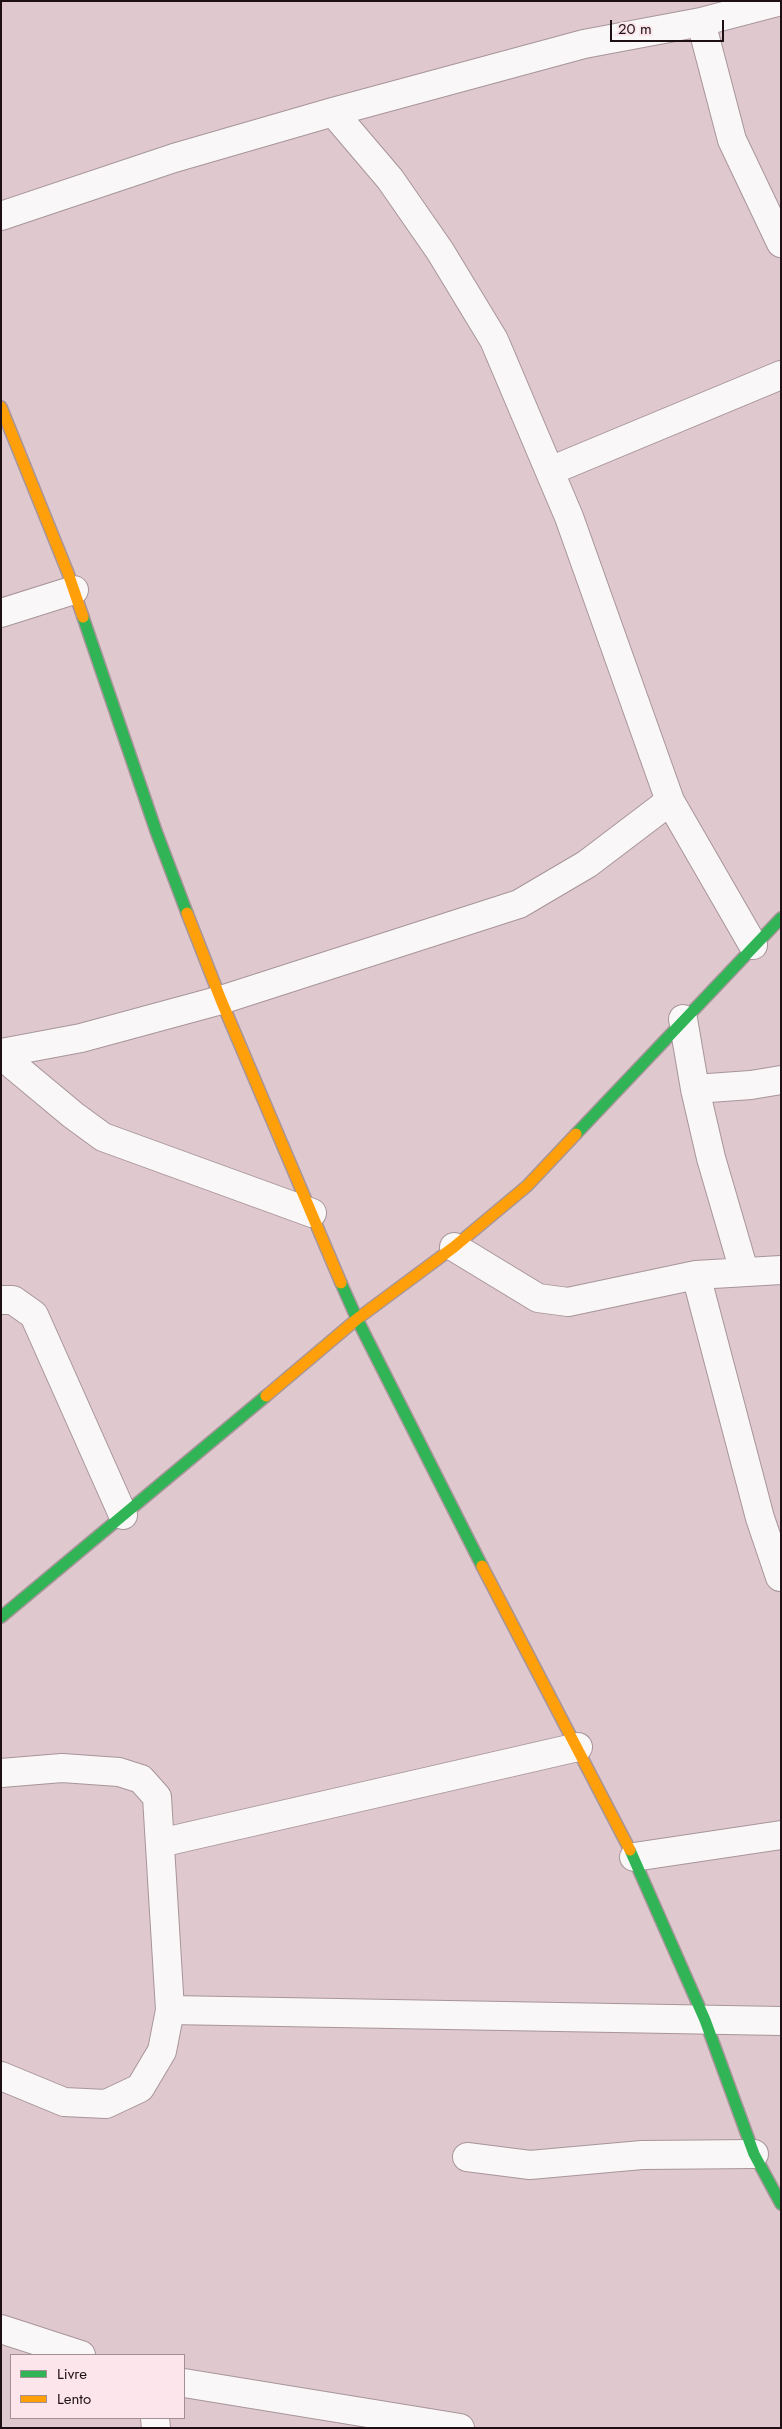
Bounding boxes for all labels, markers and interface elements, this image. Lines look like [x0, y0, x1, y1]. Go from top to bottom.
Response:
scale bar [612, 10, 726, 42]
text: 20 m [618, 18, 652, 40]
legend [10, 2354, 185, 2419]
text: Livre [57, 2363, 87, 2385]
text: Lento [57, 2388, 91, 2410]

